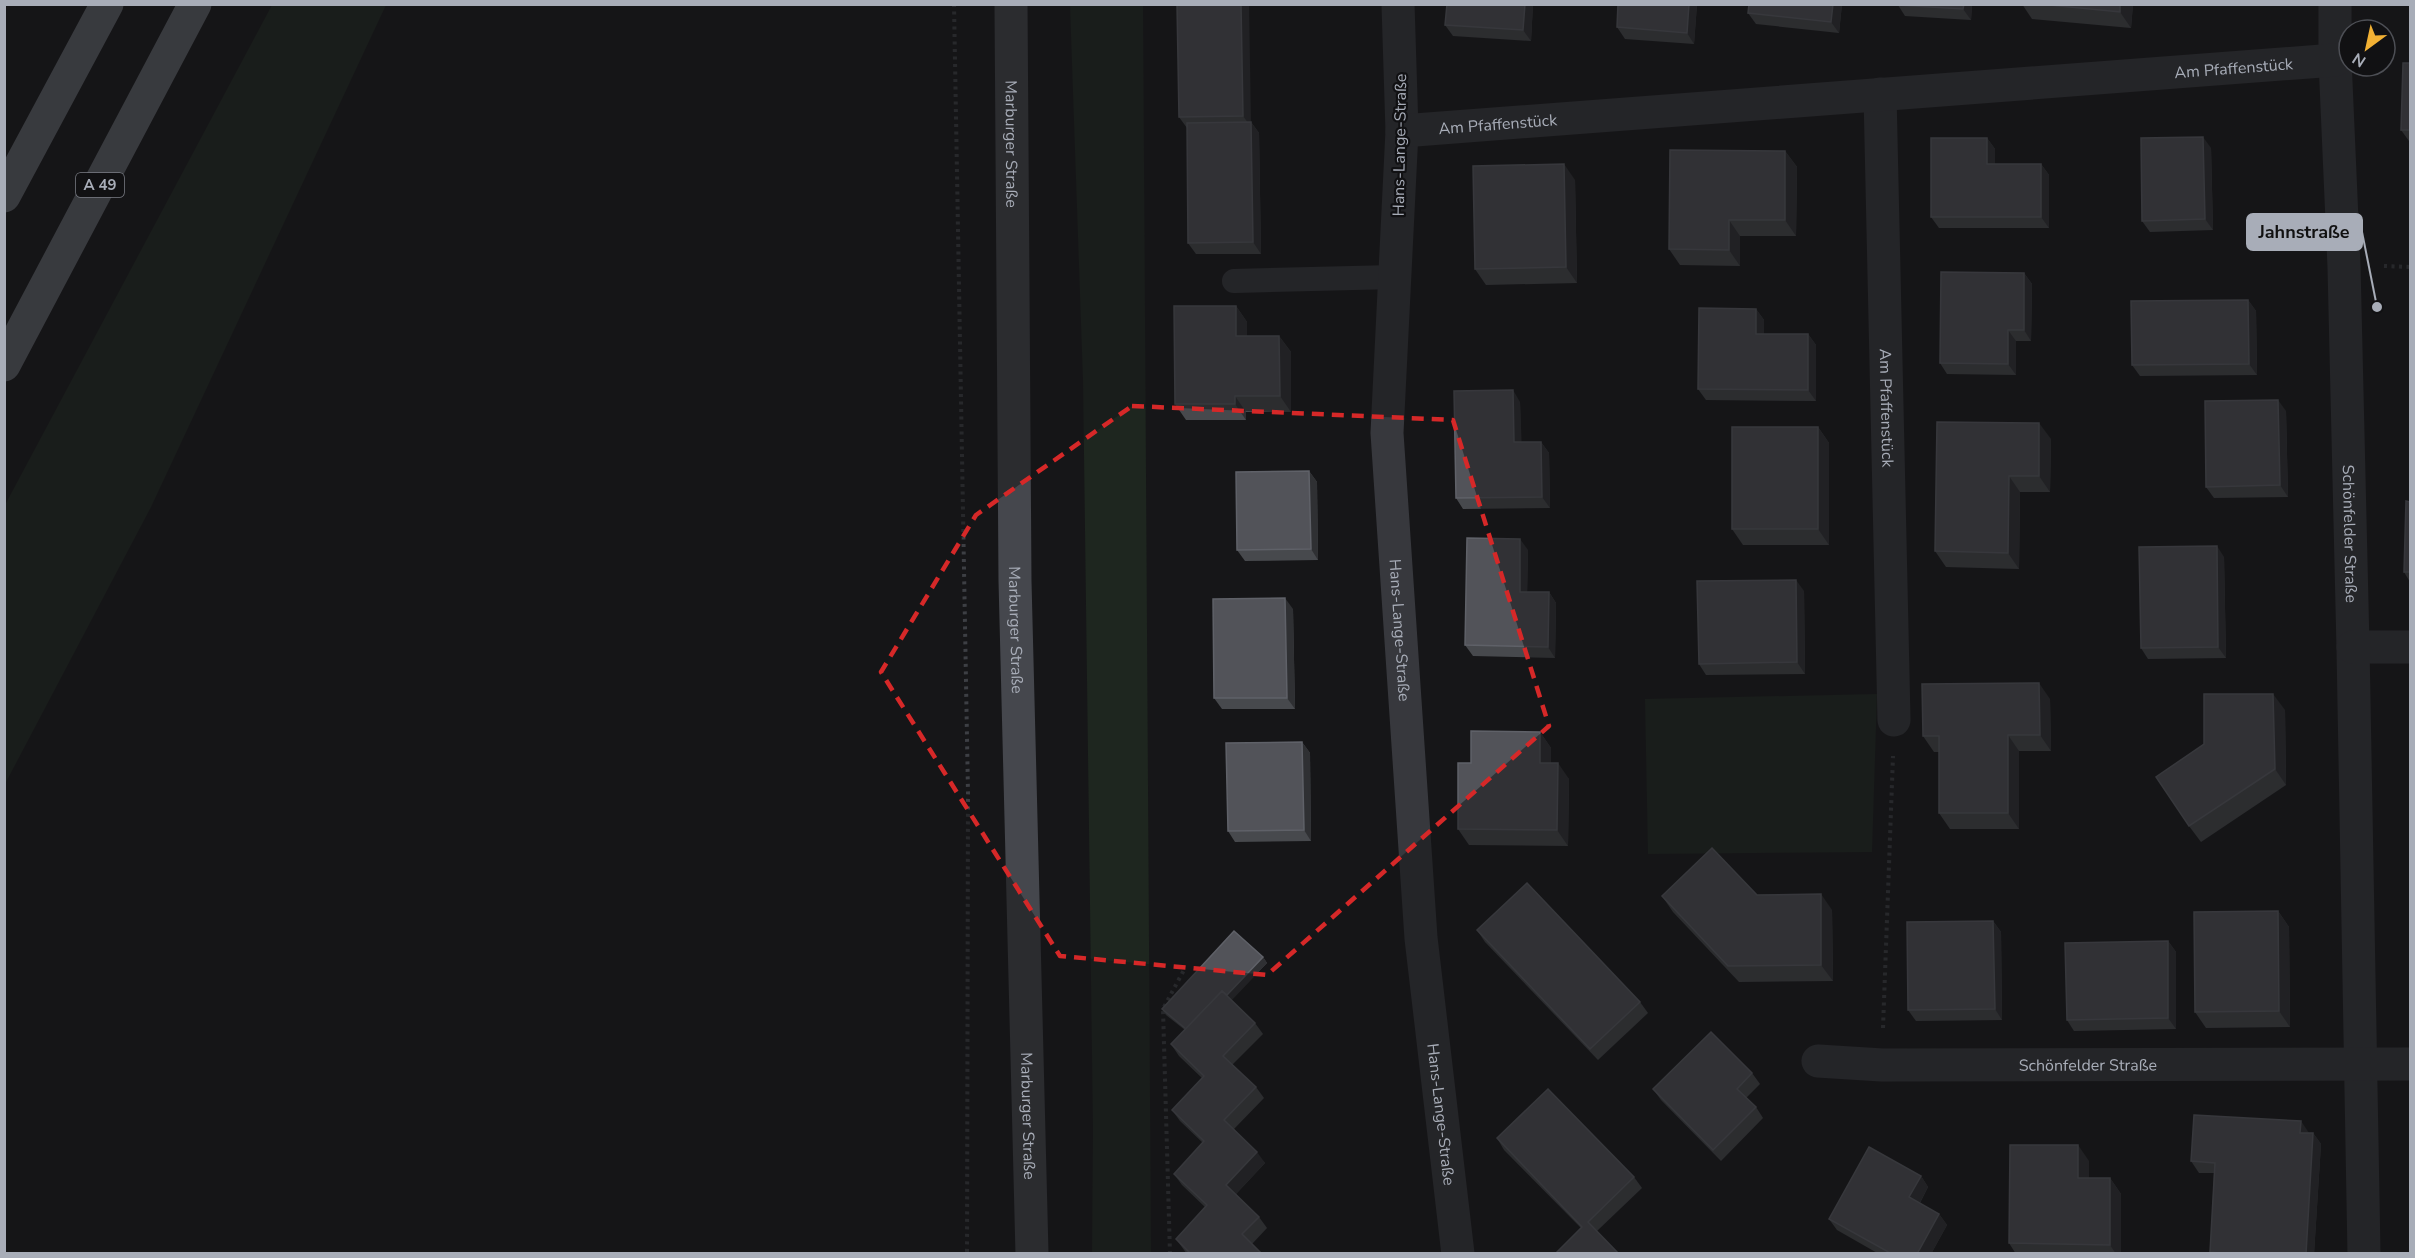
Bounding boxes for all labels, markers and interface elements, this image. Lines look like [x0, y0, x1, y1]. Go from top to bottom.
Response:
north arrow [2337, 18, 2397, 78]
text: N [2348, 47, 2370, 72]
street label: Am Pfaffenstück [2174, 53, 2295, 84]
street label: Hans-Lange-Straße [1388, 73, 1412, 217]
street label: Marburger Straße [1000, 80, 1022, 208]
street label: Am Pfaffenstück [1438, 109, 1559, 140]
road number: A 49 [76, 173, 124, 197]
callout: Jahnstraße [2247, 214, 2362, 250]
text: Jahnstraße [2257, 220, 2350, 244]
street label: Am Pfaffenstück [1874, 348, 1898, 469]
street label: Schönfelder Straße [2337, 464, 2362, 603]
street label: Hans-Lange-Straße [1383, 558, 1415, 702]
street label: Marburger Straße [1003, 566, 1028, 694]
street label: Hans-Lange-Straße [1421, 1042, 1460, 1187]
street label: Marburger Straße [1015, 1052, 1040, 1180]
street label: Schönfelder Straße [2019, 1054, 2157, 1077]

